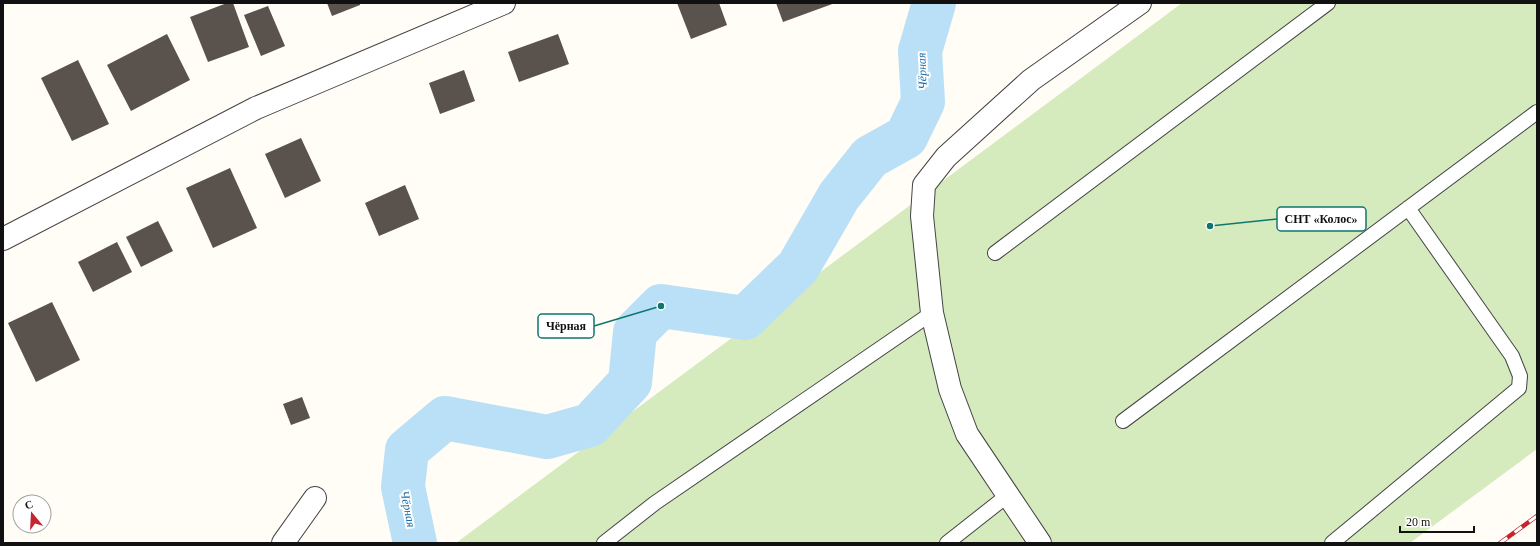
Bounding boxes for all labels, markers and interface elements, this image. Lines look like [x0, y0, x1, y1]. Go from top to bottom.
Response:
water label: Чёрная [914, 52, 930, 90]
callout: СНТ «Колос» [1277, 207, 1366, 231]
text: СНТ «Колос» [1284, 212, 1358, 226]
callout: Чёрная [538, 314, 594, 338]
text: Чёрная [546, 319, 587, 333]
water label: Чёрная [398, 489, 418, 529]
north arrow [12, 494, 52, 534]
text: С [23, 498, 35, 511]
scale bar [1400, 508, 1474, 534]
text: 20 m [1406, 515, 1431, 529]

